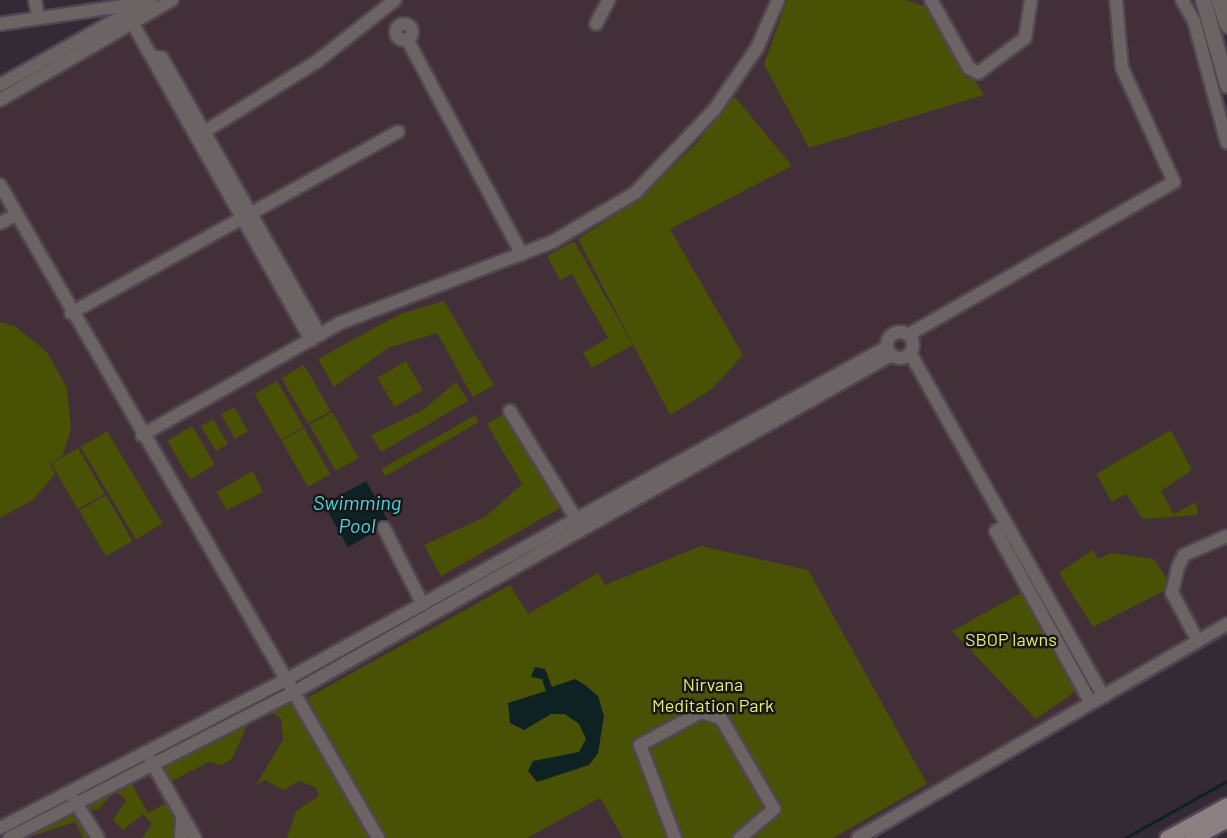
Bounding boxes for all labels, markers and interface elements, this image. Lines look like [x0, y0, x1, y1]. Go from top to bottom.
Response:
water label: Swimming Pool [313, 491, 401, 538]
park label: SBOP lawns [965, 628, 1057, 650]
park label: Nirvana Meditation Park [652, 674, 774, 716]

